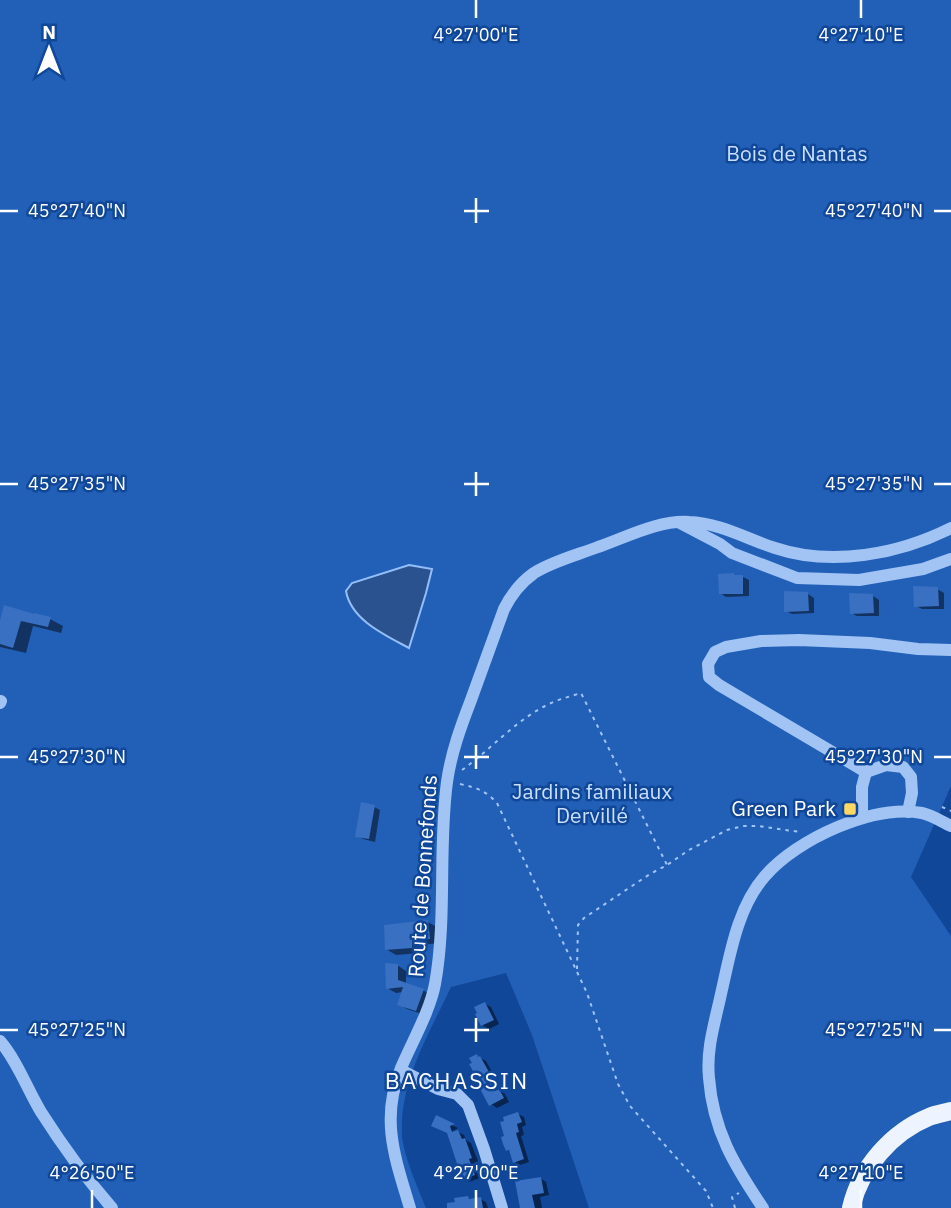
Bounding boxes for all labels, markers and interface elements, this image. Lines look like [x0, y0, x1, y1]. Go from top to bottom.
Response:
north arrow [14, 14, 84, 84]
text: N [42, 20, 56, 44]
text: 4°27'00"E [434, 23, 518, 46]
text: 4°27'10"E [819, 23, 903, 46]
park label: Bois de Nantas [726, 139, 868, 167]
text: 45°27'40"N [28, 199, 126, 222]
text: 45°27'40"N [825, 199, 923, 222]
text: 45°27'35"N [28, 472, 126, 495]
text: 45°27'35"N [825, 472, 923, 495]
text: 45°27'30"N [28, 745, 126, 768]
text: 45°27'30"N [825, 745, 923, 768]
street label: Route de Bonnefonds [401, 774, 443, 978]
park label: Jardins familiaux Dervillé [512, 777, 673, 829]
place label: Green Park [731, 794, 836, 822]
marker: Green Park [842, 801, 858, 817]
text: 45°27'25"N [28, 1018, 126, 1041]
text: 45°27'25"N [825, 1018, 923, 1041]
district label: BACHASSIN [385, 1065, 529, 1095]
text: 4°26'50"E [50, 1161, 134, 1184]
text: 4°27'00"E [434, 1161, 518, 1184]
text: 4°27'10"E [819, 1161, 903, 1184]

